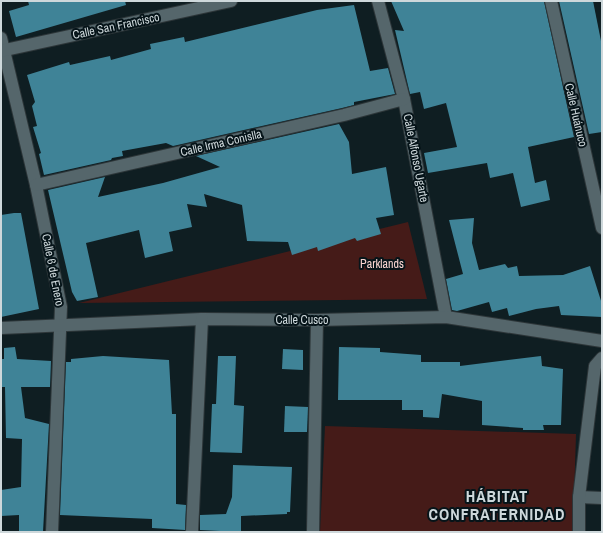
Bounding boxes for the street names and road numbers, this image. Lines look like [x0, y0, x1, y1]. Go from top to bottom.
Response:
street label: Calle San Francisco [71, 9, 161, 43]
street label: Calle Huánuco [561, 82, 591, 148]
street label: Calle Alfonso Ugarte [400, 112, 432, 204]
street label: Calle Irma Conislla [179, 126, 264, 160]
street label: Calle 6 de Enero [38, 232, 68, 308]
street label: Calle Cusco [275, 312, 329, 328]

